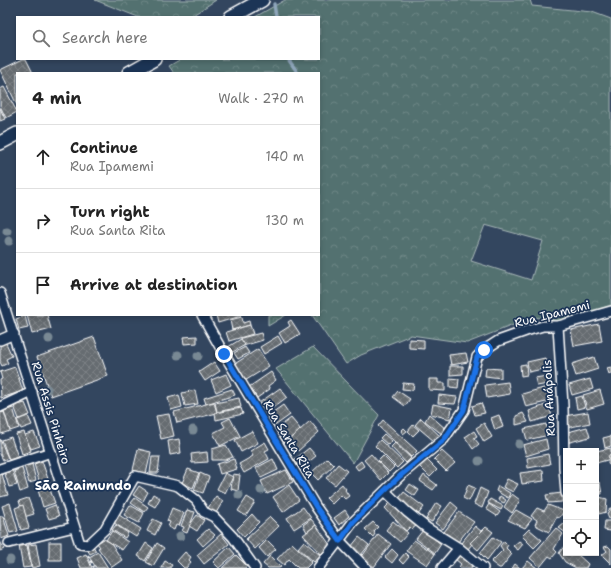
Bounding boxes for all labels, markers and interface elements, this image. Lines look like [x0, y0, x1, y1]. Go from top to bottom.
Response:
search box [16, 16, 320, 60]
icon: search [30, 27, 52, 49]
text: Search here [62, 28, 148, 48]
text: 4 min [32, 87, 82, 109]
text: Walk · 270 m [218, 90, 304, 107]
text: Continue [70, 138, 138, 158]
icon: ahead [32, 146, 54, 168]
text: 140 m [265, 148, 304, 165]
text: Rua Ipamemi [70, 158, 154, 175]
text: Turn right [70, 202, 150, 222]
icon: right [32, 210, 54, 232]
text: 130 m [266, 212, 304, 229]
text: Rua Santa Rita [70, 222, 165, 239]
icon: arrive [32, 274, 54, 296]
text: Arrive at destination [70, 275, 238, 295]
street label: Rua Ipamemi [512, 297, 592, 331]
route start [475, 341, 493, 359]
route end [215, 345, 233, 363]
street label: Rua Anápolis [539, 359, 559, 437]
street label: Rua Assis Pinheiro [28, 360, 74, 466]
street label: Rua Santa Rita [259, 397, 319, 481]
map controls [563, 448, 599, 556]
button: + [563, 448, 599, 484]
district label: São Raimundo [35, 477, 131, 494]
button: − [563, 484, 599, 520]
button: locate [563, 520, 599, 556]

